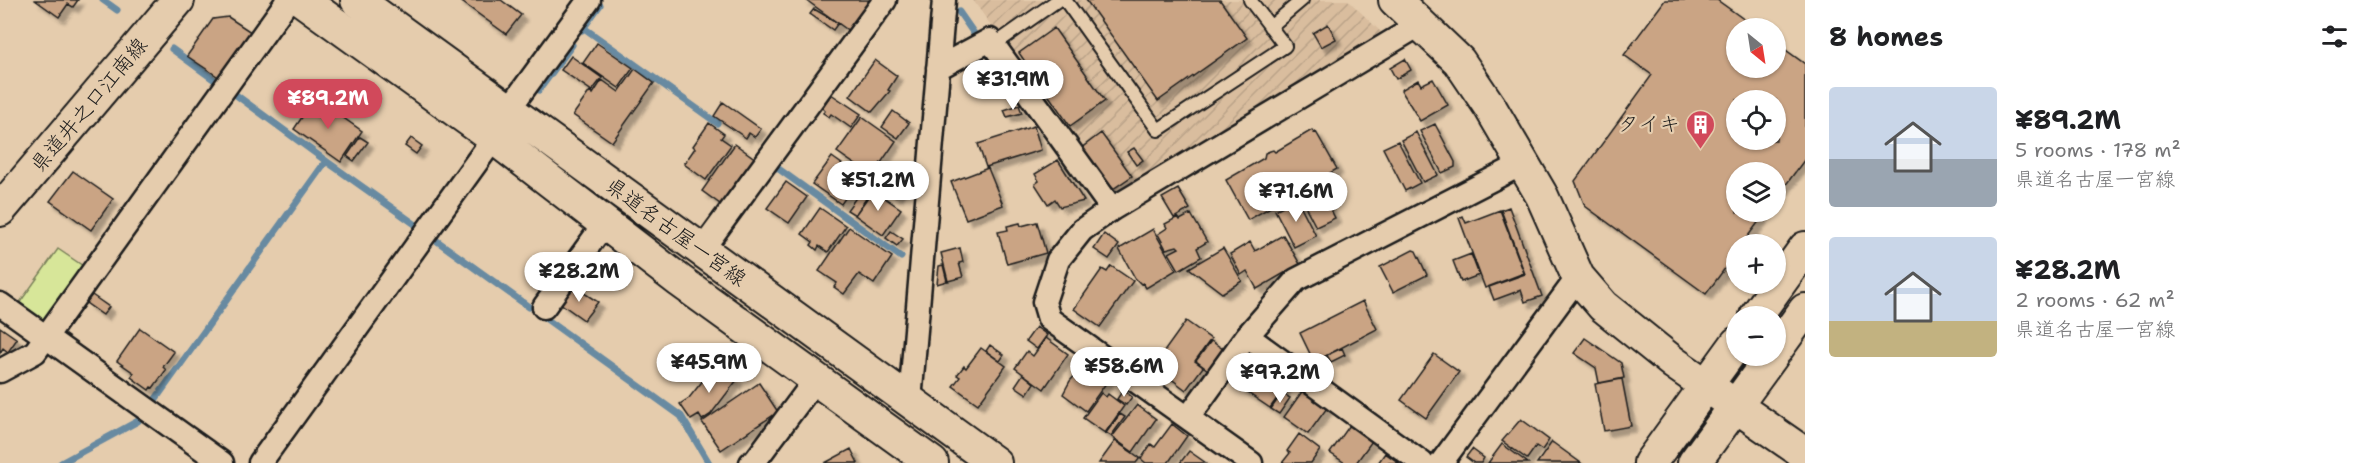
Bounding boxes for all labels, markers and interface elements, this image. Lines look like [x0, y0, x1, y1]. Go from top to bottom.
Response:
north arrow [1726, 18, 1786, 78]
map controls [1726, 18, 1786, 366]
text: 8 homes [1829, 19, 1943, 54]
icon: filters [2318, 20, 2351, 53]
street label: 県道井之口江南線 [24, 32, 154, 178]
pin: ¥31.9M [964, 60, 1062, 111]
text: ¥31.9M [977, 66, 1049, 92]
pin: ¥89.2M [279, 79, 377, 130]
text: ¥89.2M [287, 85, 369, 111]
button: locate [1726, 90, 1786, 150]
text: ¥89.2M [2015, 102, 2121, 137]
building icon: タイキ [1685, 108, 1717, 150]
place label: タイキ [1618, 110, 1680, 138]
icon: home [1877, 111, 1949, 183]
text: 5 rooms · 178 m² [2015, 137, 2181, 163]
pin: ¥51.2M [829, 161, 927, 212]
button: layers [1726, 162, 1786, 222]
text: 県道名古屋一宮線 [2015, 166, 2175, 192]
text: ¥51.2M [841, 167, 915, 193]
street label: 県道名古屋一宮線 [600, 171, 752, 293]
pin: ¥71.6M [1247, 172, 1345, 223]
text: ¥71.6M [1258, 178, 1334, 204]
button: + [1726, 234, 1786, 294]
pin: ¥28.2M [530, 252, 628, 303]
text: ¥28.2M [2015, 252, 2121, 287]
text: ¥28.2M [538, 258, 620, 284]
icon: home [1877, 261, 1949, 333]
text: 2 rooms · 62 m² [2015, 287, 2175, 313]
button: − [1726, 306, 1786, 366]
text: 県道名古屋一宮線 [2015, 316, 2175, 342]
pin: ¥45.9M [660, 343, 758, 394]
pin: ¥58.6M [1075, 347, 1173, 398]
text: ¥45.9M [671, 349, 747, 375]
text: ¥58.6M [1084, 353, 1164, 379]
pin: ¥97.2M [1231, 353, 1329, 404]
text: ¥97.2M [1240, 359, 1320, 385]

